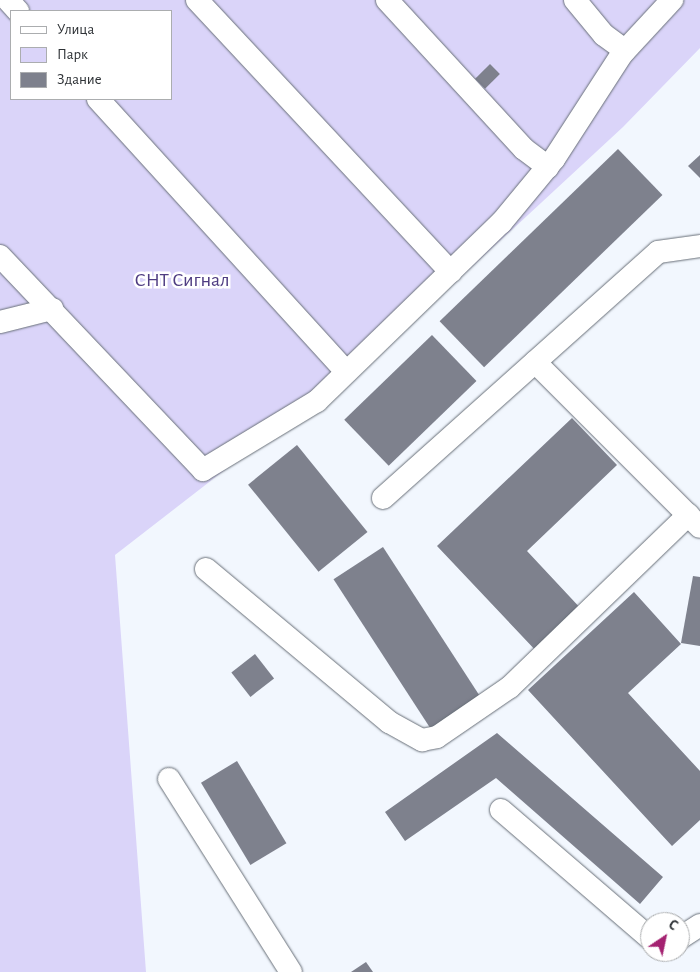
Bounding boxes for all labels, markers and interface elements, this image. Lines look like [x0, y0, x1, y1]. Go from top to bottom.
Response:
legend [10, 10, 172, 100]
text: Улица [57, 22, 94, 37]
text: Парк [57, 47, 88, 62]
text: Здание [57, 72, 102, 87]
park label: СНТ Сигнал [134, 268, 230, 292]
north arrow [640, 912, 690, 962]
text: С [666, 917, 680, 933]

